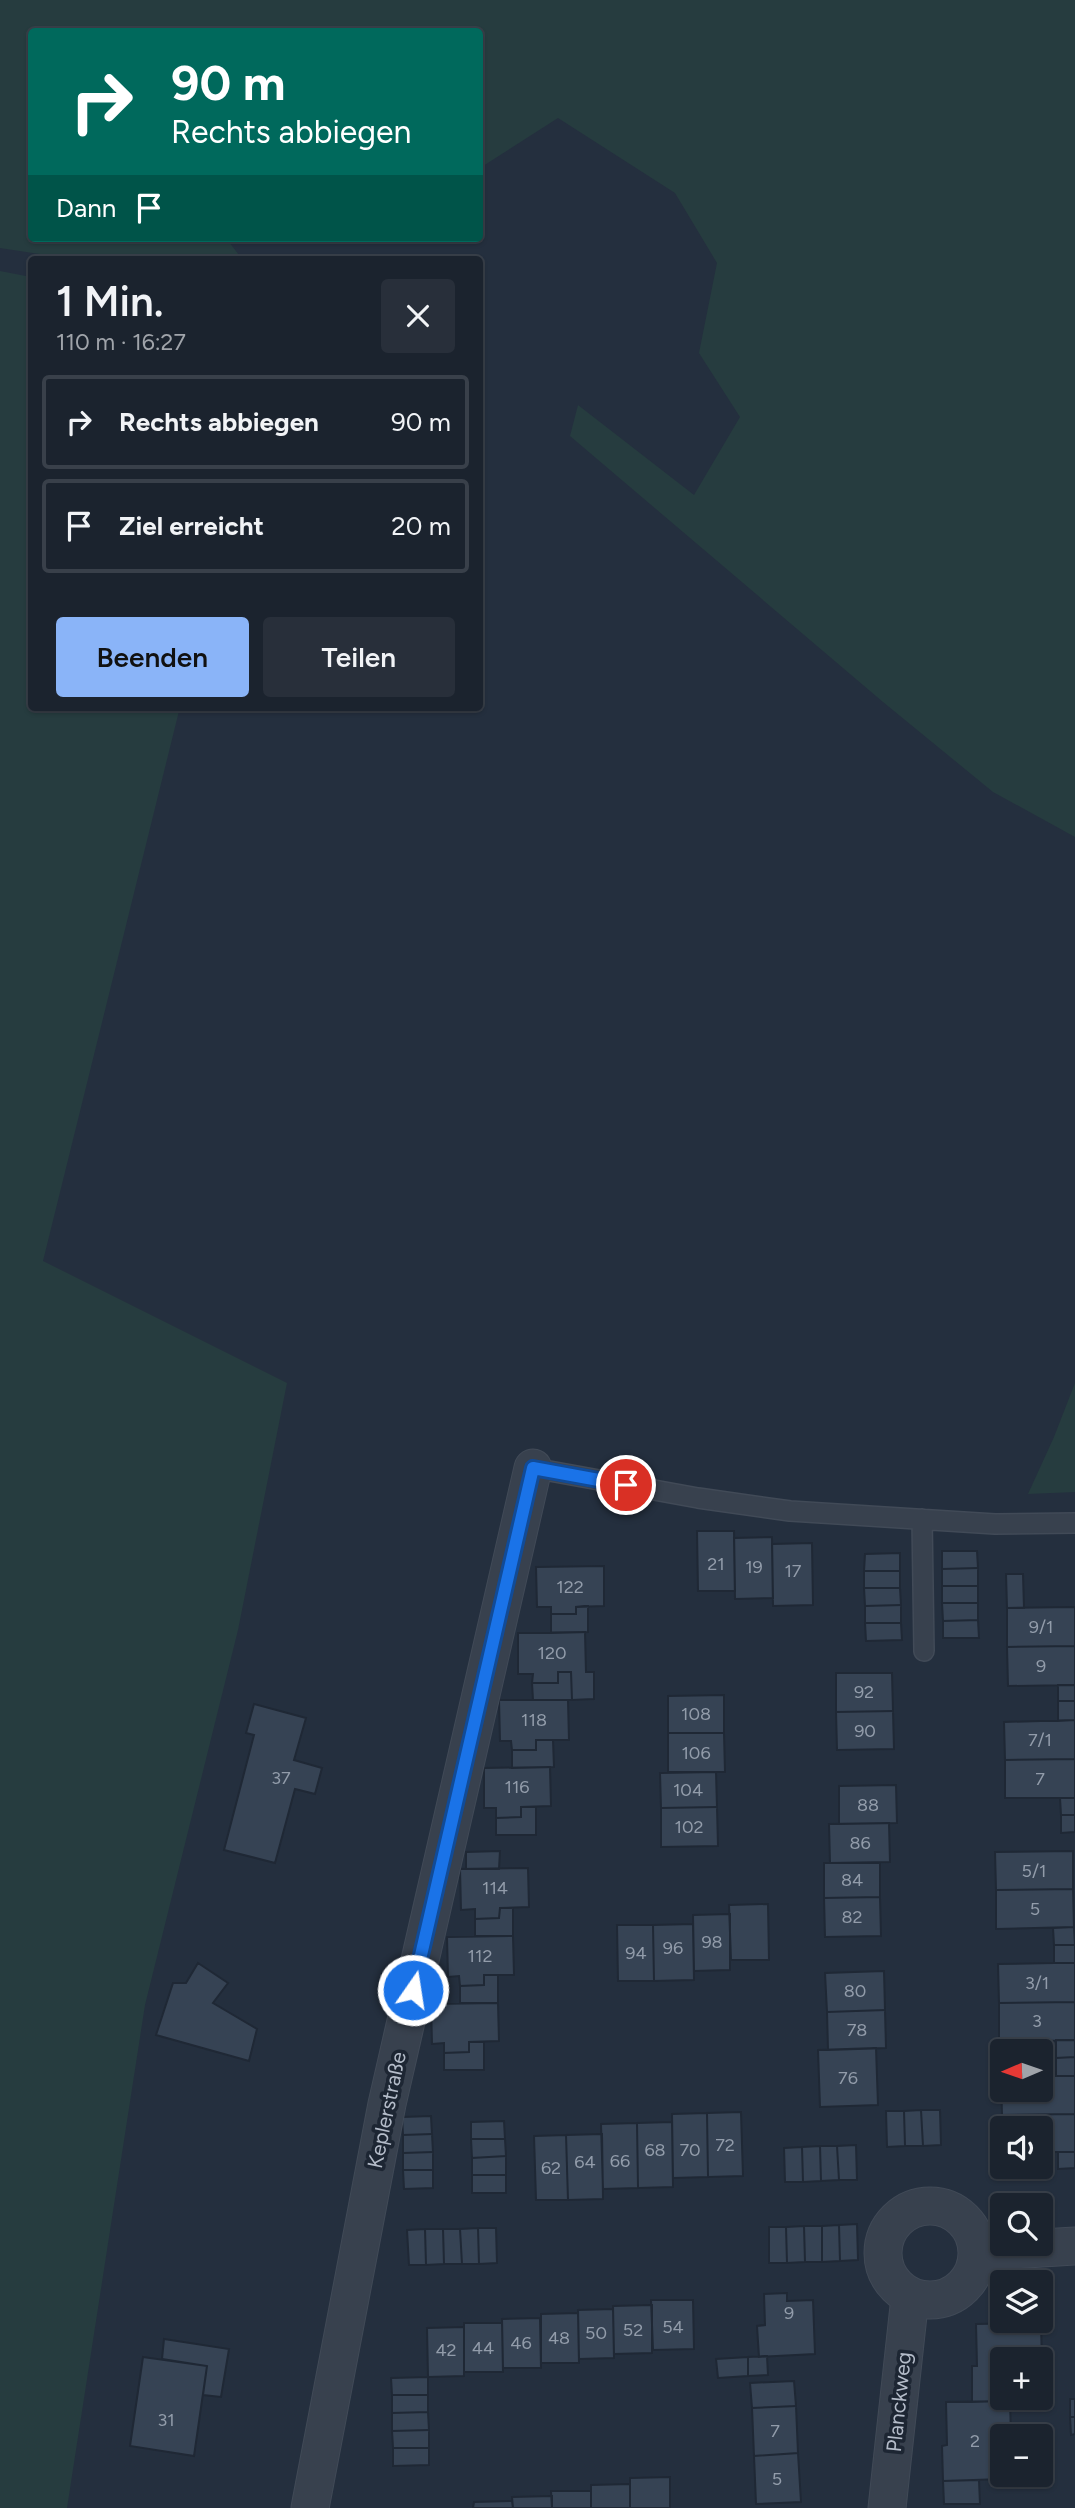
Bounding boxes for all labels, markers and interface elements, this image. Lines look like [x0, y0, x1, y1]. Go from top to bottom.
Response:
text: 90 m [171, 53, 286, 112]
icon: right [56, 56, 147, 147]
text: Rechts abbiegen [171, 113, 411, 151]
icon: arrive [130, 189, 168, 227]
text: Dann [56, 192, 116, 224]
text: 1 Min. [56, 276, 163, 327]
button: close [381, 279, 455, 353]
text: 110 m · 16:27 [56, 328, 186, 356]
icon: right [60, 403, 98, 441]
text: Rechts abbiegen [119, 406, 319, 438]
text: 90 m [391, 406, 451, 438]
icon: arrive [60, 507, 98, 545]
text: Ziel erreicht [119, 510, 264, 542]
text: 20 m [391, 510, 451, 542]
button: Beenden [56, 617, 249, 697]
button: Teilen [263, 617, 455, 697]
pin [596, 1455, 656, 1515]
icon: arrive [607, 1466, 645, 1504]
house number: 21 [707, 1553, 725, 1575]
house number: 19 [745, 1556, 763, 1578]
house number: 17 [784, 1560, 802, 1582]
house number: 122 [556, 1576, 584, 1598]
house number: 9/1 [1029, 1616, 1053, 1638]
house number: 120 [537, 1642, 567, 1664]
house number: 9 [1036, 1655, 1046, 1677]
house number: 92 [854, 1681, 874, 1703]
house number: 108 [681, 1703, 711, 1725]
house number: 118 [521, 1709, 547, 1731]
house number: 90 [854, 1720, 876, 1742]
house number: 7/1 [1028, 1729, 1052, 1751]
house number: 106 [681, 1742, 711, 1764]
house number: 37 [271, 1767, 291, 1789]
house number: 7 [1035, 1768, 1045, 1790]
house number: 116 [504, 1776, 530, 1798]
house number: 104 [673, 1779, 703, 1801]
house number: 88 [857, 1794, 879, 1816]
house number: 102 [674, 1816, 704, 1838]
house number: 86 [849, 1832, 871, 1854]
house number: 5/1 [1022, 1860, 1046, 1882]
house number: 84 [841, 1869, 863, 1891]
house number: 114 [482, 1877, 508, 1899]
house number: 5 [1030, 1898, 1040, 1920]
house number: 82 [841, 1906, 863, 1928]
house number: 98 [701, 1931, 723, 1953]
house number: 96 [663, 1937, 683, 1959]
house number: 94 [625, 1942, 647, 1964]
house number: 112 [468, 1945, 492, 1967]
position arrow [376, 1953, 450, 2027]
house number: 3/1 [1025, 1972, 1049, 1994]
house number: 80 [844, 1980, 866, 2002]
house number: 3 [1032, 2010, 1042, 2032]
house number: 78 [847, 2019, 867, 2041]
north arrow [990, 2039, 1054, 2102]
map controls [990, 2039, 1053, 2487]
street label: Keplerstraße [362, 2049, 411, 2170]
house number: 76 [838, 2067, 858, 2089]
button: sound [990, 2116, 1053, 2179]
house number: 72 [715, 2134, 735, 2156]
house number: 68 [644, 2139, 666, 2161]
house number: 70 [679, 2139, 701, 2161]
house number: 66 [610, 2150, 630, 2172]
house number: 64 [574, 2151, 596, 2173]
house number: 62 [541, 2157, 561, 2179]
button: search [990, 2193, 1053, 2256]
button: layers [990, 2270, 1053, 2333]
house number: 9 [784, 2302, 794, 2324]
house number: 54 [662, 2316, 684, 2338]
house number: 52 [623, 2319, 643, 2341]
house number: 50 [585, 2322, 607, 2344]
house number: 48 [548, 2327, 570, 2349]
house number: 46 [510, 2332, 532, 2354]
house number: 44 [472, 2337, 494, 2359]
house number: 42 [435, 2339, 457, 2361]
button: + [990, 2347, 1053, 2410]
street label: Planckweg [881, 2351, 916, 2453]
house number: 31 [157, 2409, 175, 2431]
house number: 7 [770, 2420, 780, 2442]
button: − [990, 2424, 1053, 2487]
house number: 2 [970, 2430, 980, 2452]
house number: 5 [772, 2468, 782, 2490]

